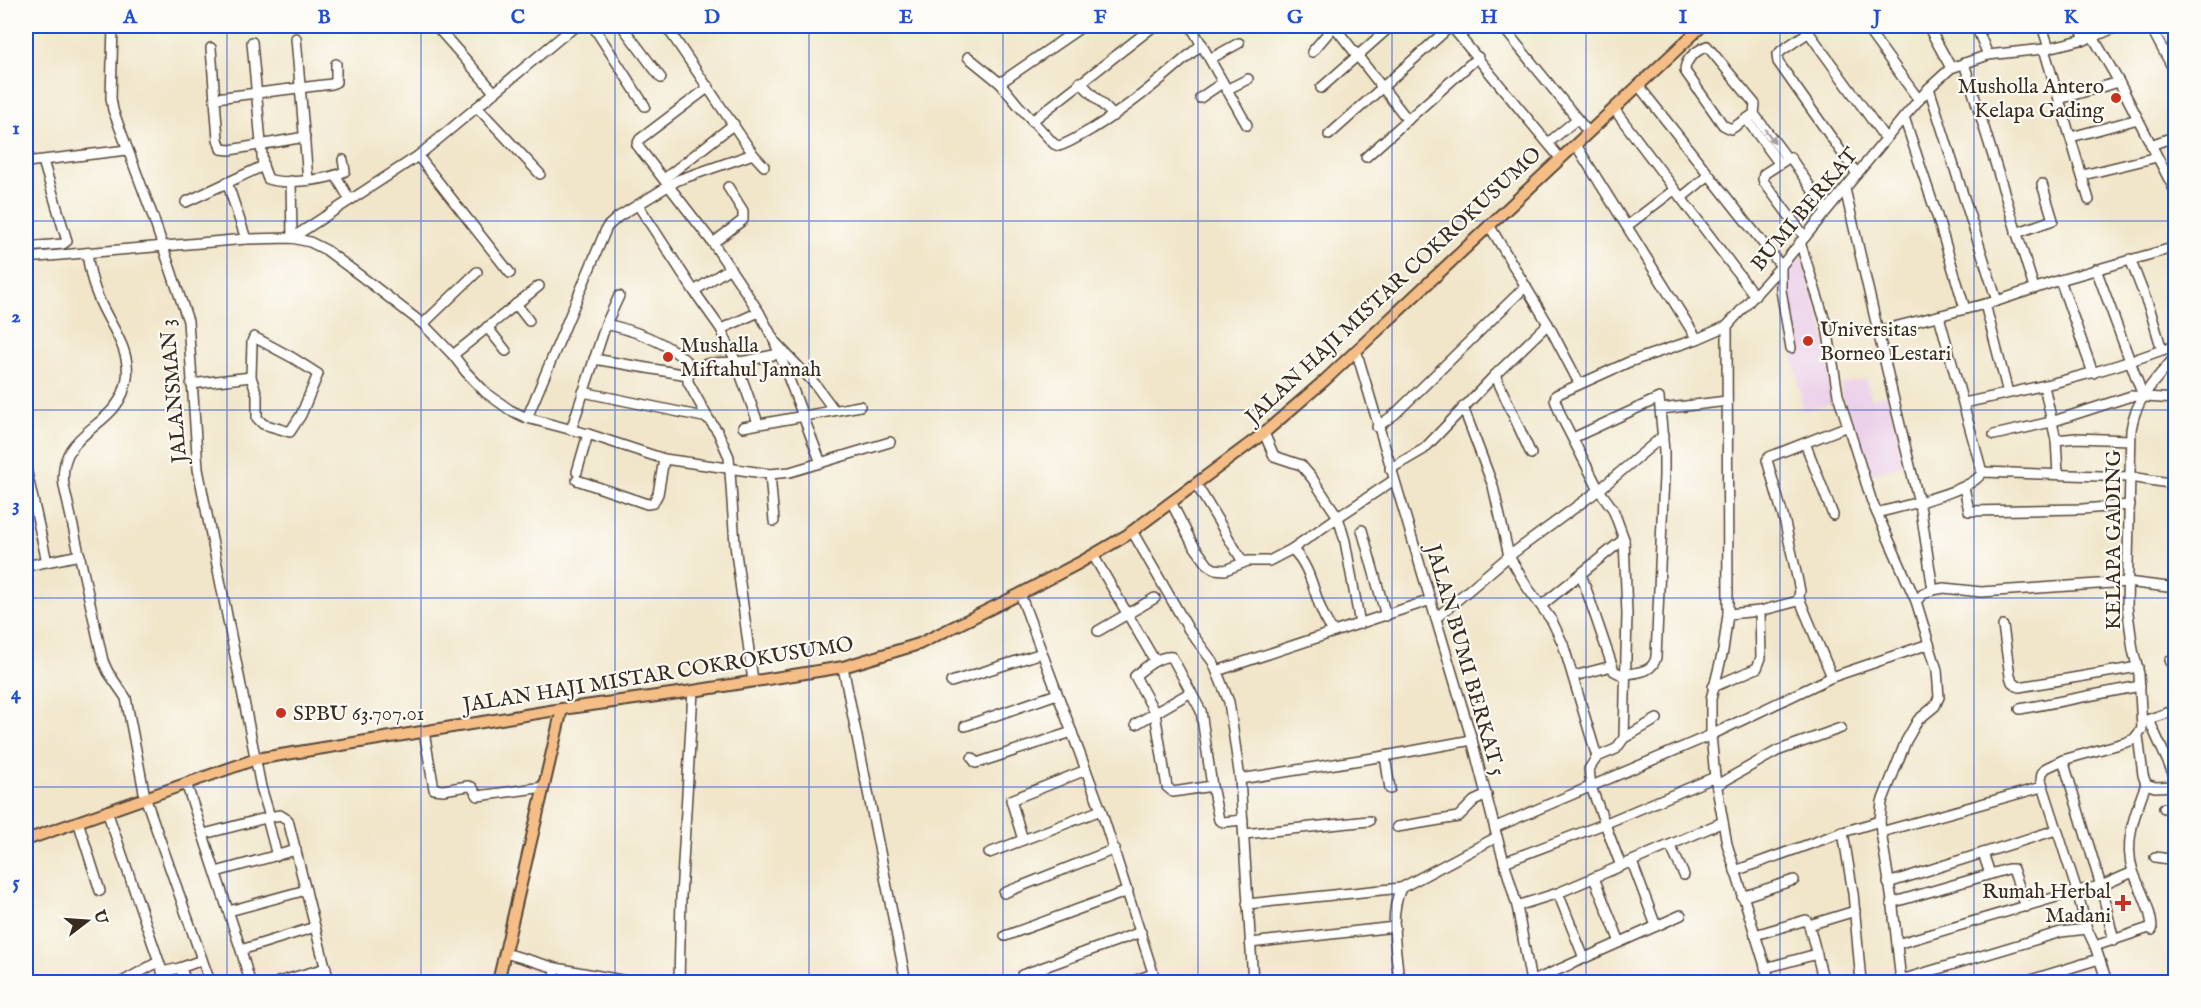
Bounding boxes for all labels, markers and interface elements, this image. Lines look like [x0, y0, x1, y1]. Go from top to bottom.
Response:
text: A [122, 5, 138, 30]
text: B [317, 5, 331, 30]
text: C [511, 5, 525, 30]
text: D [704, 5, 720, 30]
text: E [899, 5, 913, 30]
text: F [1094, 5, 1107, 30]
text: G [1287, 5, 1304, 30]
text: H [1480, 5, 1498, 30]
text: I [1679, 5, 1688, 30]
text: J [1870, 5, 1882, 30]
text: K [2064, 5, 2080, 30]
place label: Musholla Antero Kelapa Gading [1958, 74, 2105, 125]
marker: Musholla Antero Kelapa Gading [2109, 91, 2123, 105]
text: 1 [12, 116, 20, 141]
one-way arrow [1764, 127, 1776, 143]
street label: JALAN HAJI MISTAR COKROKUSUMO [1239, 141, 1548, 432]
street label: BUMI BERKAT [1746, 142, 1865, 277]
text: 2 [11, 304, 21, 329]
place label: Universitas Borneo Lestari [1820, 317, 1951, 368]
street label: JALANSMAN 3 [155, 318, 194, 466]
place label: Mushalla Miftahul Jannah [680, 333, 821, 384]
marker: Universitas Borneo Lestari [1801, 334, 1815, 348]
marker: Mushalla Miftahul Jannah [661, 350, 675, 364]
street label: KELAPA GADING [2101, 450, 2128, 630]
text: 3 [12, 493, 20, 518]
street label: JALAN BUMI BERKAT 5 [1418, 540, 1511, 780]
street label: JALAN HAJI MISTAR COKROKUSUMO [459, 631, 856, 720]
text: 4 [11, 681, 22, 706]
place label: SPBU 63.707.01 [293, 701, 424, 728]
marker: SPBU 63.707.01 [274, 706, 288, 720]
text: 5 [12, 870, 20, 895]
place label: Rumah Herbal Madani [1982, 879, 2111, 930]
north arrow [57, 891, 117, 951]
marker: Rumah Herbal Madani [2116, 896, 2130, 910]
text: U [88, 907, 111, 927]

